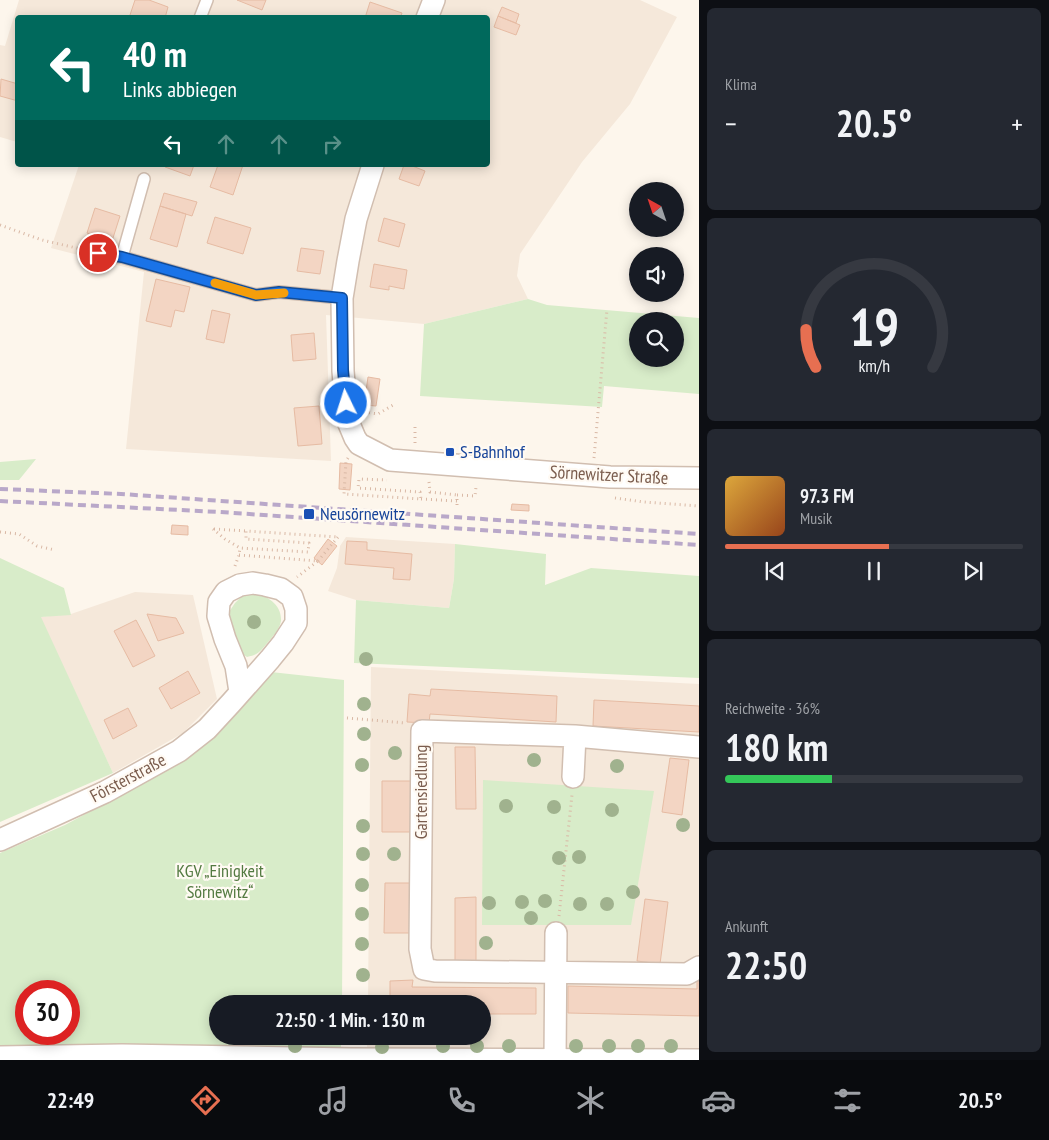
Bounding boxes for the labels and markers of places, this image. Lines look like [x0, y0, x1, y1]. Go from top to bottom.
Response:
pin [77, 232, 119, 274]
place label: S-Bahnhof [460, 440, 526, 463]
marker: S-Bahnhof [444, 446, 456, 458]
place label: Neusörnewitz [320, 502, 405, 525]
marker: Neusörnewitz [302, 507, 316, 521]

